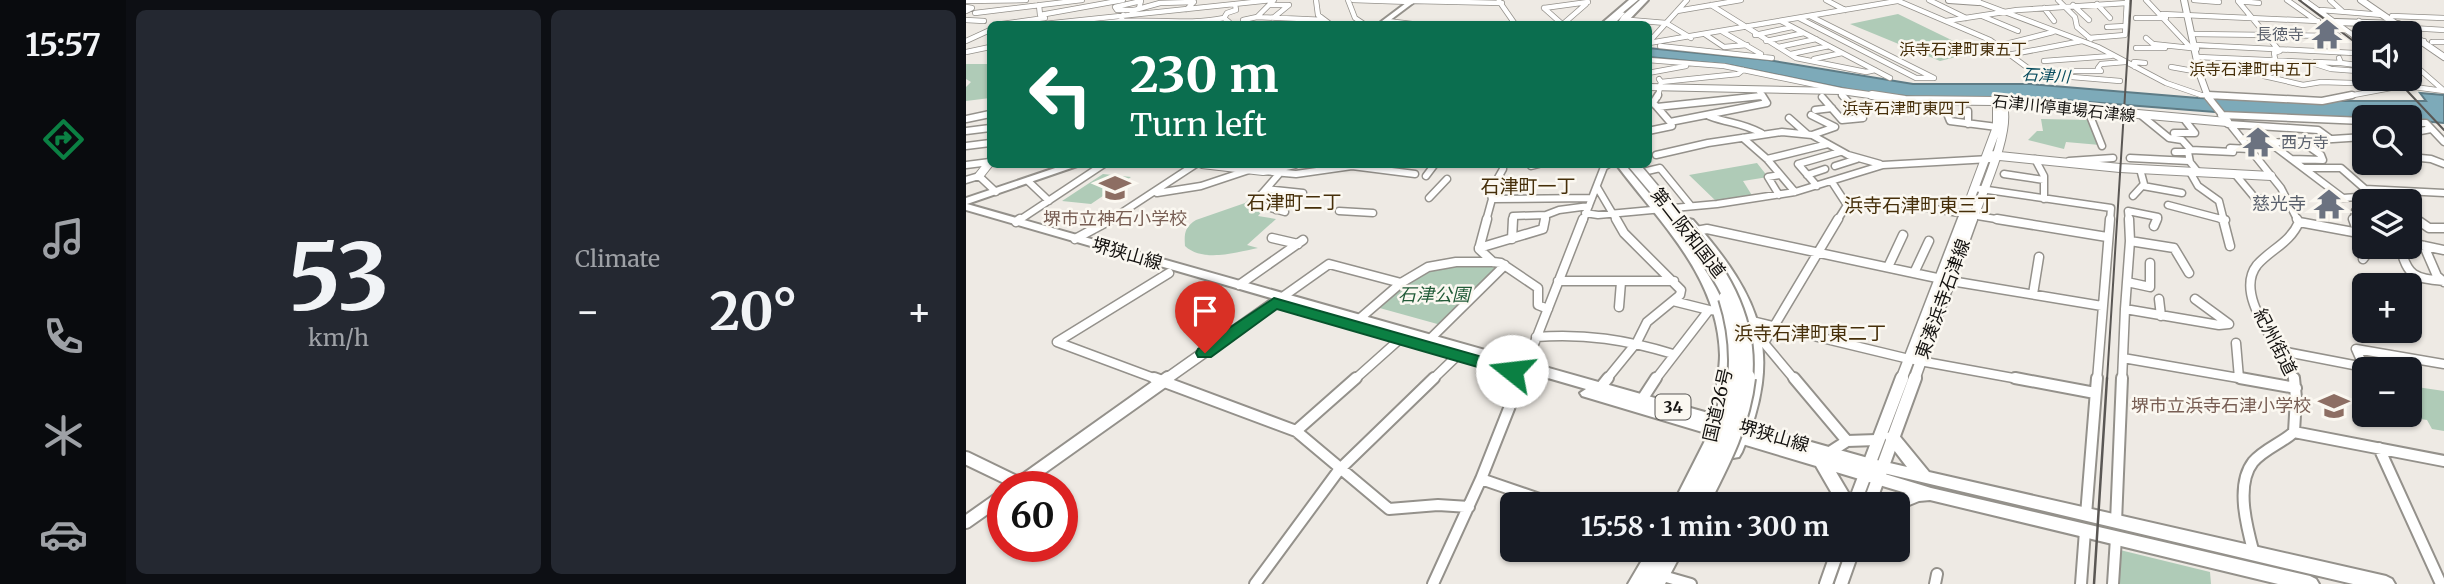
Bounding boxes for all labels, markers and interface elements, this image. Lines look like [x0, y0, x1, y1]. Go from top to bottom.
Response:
temple icon: 長徳寺 [2310, 17, 2344, 51]
map controls [2352, 21, 2422, 427]
button: sound [2352, 21, 2422, 91]
place label: 長徳寺 [2256, 24, 2304, 44]
text: 15:57 [25, 25, 101, 65]
district label: 浜寺石津町東五丁 [1899, 39, 2027, 59]
text: 230 m [1130, 44, 1278, 105]
icon: left [1015, 49, 1106, 140]
district label: 浜寺石津町中五丁 [2189, 59, 2317, 79]
water label: 石津川 [2022, 64, 2072, 86]
street label: 石津川停車場石津線 [1991, 91, 2137, 125]
district label: 浜寺石津町東四丁 [1842, 98, 1970, 118]
text: Turn left [1130, 105, 1267, 145]
button: search [2352, 105, 2422, 175]
icon: directions [39, 115, 88, 164]
temple icon: 西方寺 [2241, 125, 2275, 159]
place label: 西方寺 [2281, 132, 2329, 152]
school or university icon: 堺市立神石小学校 [1098, 171, 1132, 205]
district label: 石津町一丁 [1480, 174, 1576, 198]
street label: 第二阪和国道 [1646, 183, 1731, 282]
temple icon: 慈光寺 [2312, 187, 2346, 221]
button: layers [2352, 189, 2422, 259]
district label: 石津町二丁 [1246, 190, 1342, 214]
place label: 慈光寺 [2252, 192, 2306, 215]
district label: 浜寺石津町東三丁 [1844, 193, 1996, 217]
place label: 堺市立神石小学校 [1043, 207, 1187, 230]
icon: music [39, 214, 88, 263]
text: 53 [288, 220, 389, 335]
street label: 堺狭山線 [1089, 233, 1165, 274]
street label: 東湊浜寺石津線 [1910, 236, 1975, 362]
text: Climate [575, 244, 660, 273]
button: + [2352, 273, 2422, 343]
text: 20° [709, 279, 798, 344]
pin [1175, 281, 1235, 353]
park label: 石津公園 [1398, 283, 1473, 306]
text: − [575, 288, 600, 335]
text: + [907, 288, 932, 335]
icon: arrive [1186, 292, 1224, 330]
street label: 紀州街道 [2249, 304, 2302, 379]
icon: phone [39, 312, 88, 361]
district label: 浜寺石津町東二丁 [1734, 321, 1886, 345]
text: km/h [308, 323, 369, 352]
position arrow [1475, 334, 1549, 408]
button: − [2352, 357, 2422, 427]
street label: 国道26号 [1698, 366, 1737, 444]
school or university icon: 堺市立浜寺石津小学校 [2317, 389, 2351, 423]
road number: 34 [1656, 394, 1690, 420]
place label: 堺市立浜寺石津小学校 [2131, 394, 2311, 417]
icon: climate [39, 411, 88, 460]
street label: 堺狭山線 [1736, 415, 1812, 456]
speed limit sign: 60 [987, 471, 1078, 562]
icon: car [39, 510, 88, 559]
text: 15:58 · 1 min · 300 m [1581, 510, 1829, 543]

